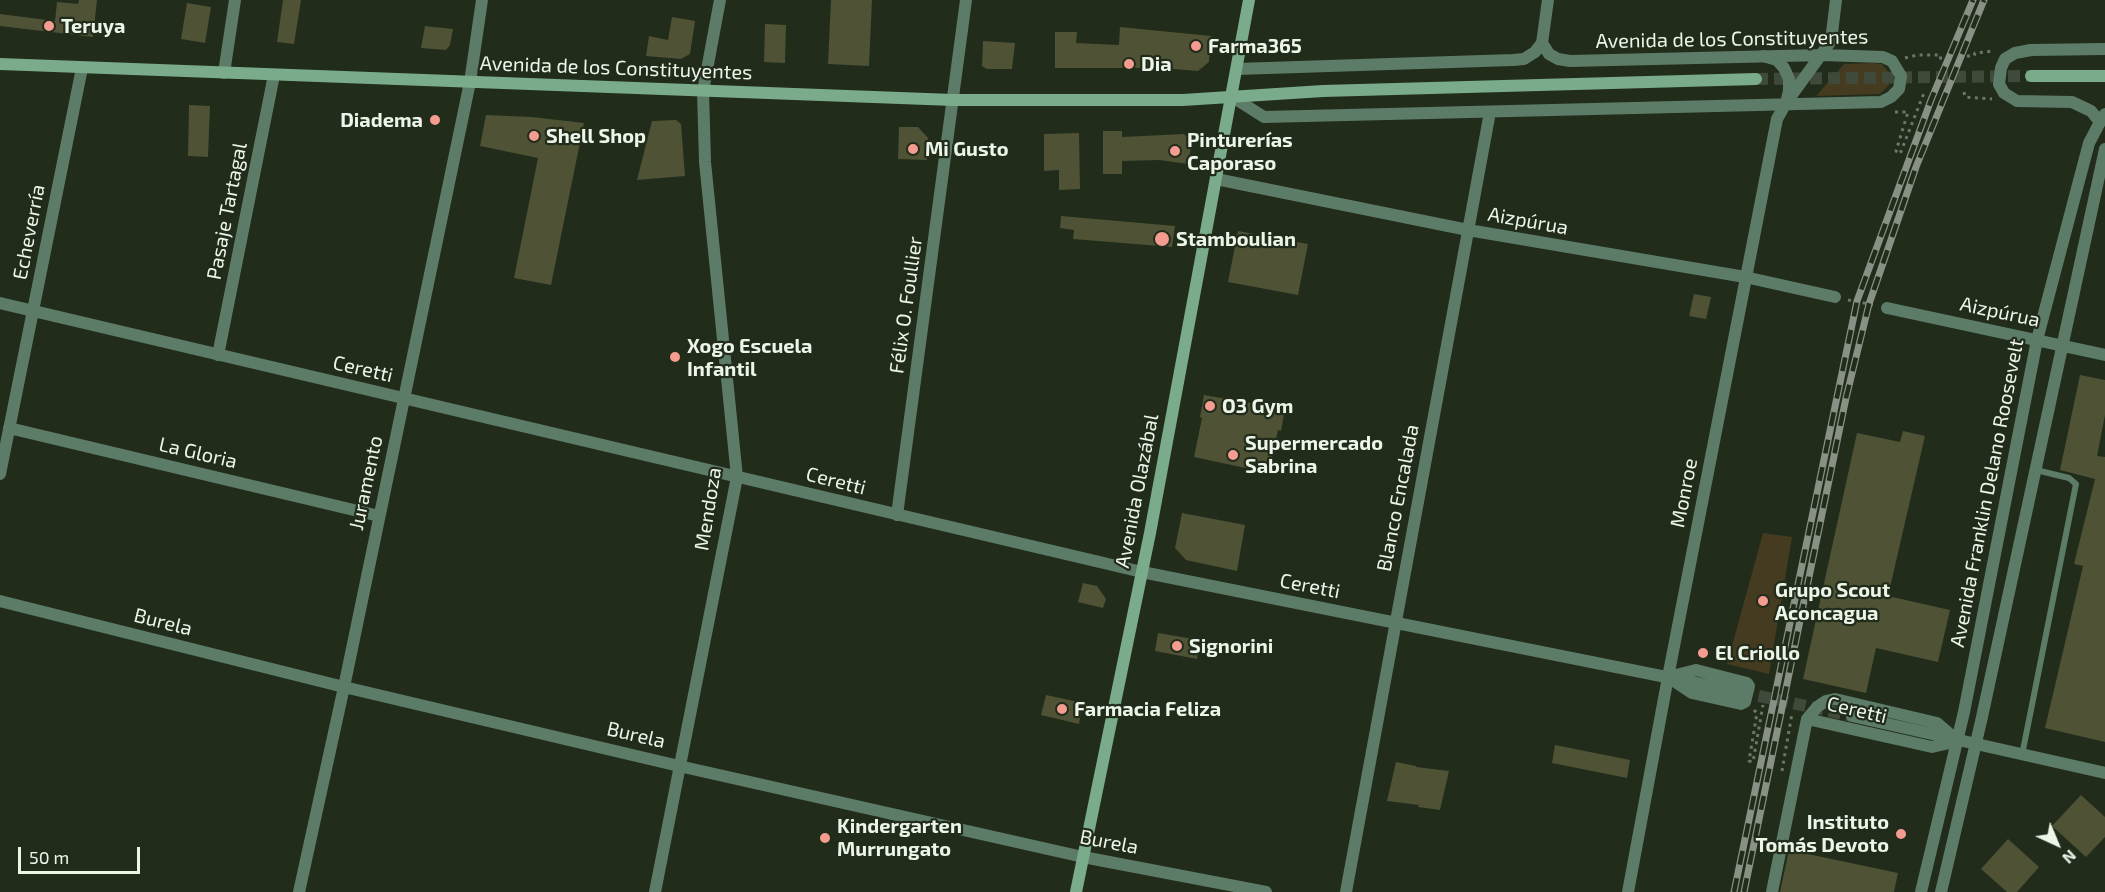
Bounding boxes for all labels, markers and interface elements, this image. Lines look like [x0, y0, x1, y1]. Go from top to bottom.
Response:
place label: Teruya [61, 14, 125, 38]
marker: Teruya [42, 19, 56, 33]
street label: Avenida de los Constituyentes [1595, 25, 1869, 53]
place label: Farma365 [1208, 34, 1302, 58]
marker: Farma365 [1189, 39, 1203, 53]
street label: Avenida de los Constituyentes [479, 51, 753, 85]
place label: Dia [1141, 52, 1172, 76]
marker: Dia [1122, 57, 1136, 71]
place label: Diadema [340, 108, 423, 132]
marker: Diadema [428, 113, 442, 127]
place label: Shell Shop [546, 124, 646, 148]
place label: Pinturerías Caporaso [1187, 128, 1293, 175]
marker: Shell Shop [527, 129, 541, 143]
place label: Mi Gusto [925, 137, 1009, 161]
street label: Pasaje Tartagal [202, 140, 252, 282]
marker: Mi Gusto [906, 142, 920, 156]
marker: Pinturerías Caporaso [1168, 144, 1182, 158]
street label: Echeverría [8, 182, 50, 282]
street label: Aizpúrua [1486, 202, 1570, 240]
place label: Stamboulian [1176, 227, 1296, 251]
marker: Stamboulian [1153, 230, 1171, 248]
street label: Félix O. Foullier [884, 235, 928, 375]
street label: Aizpúrua [1958, 292, 2042, 332]
place label: Xogo Escuela Infantil [687, 334, 812, 381]
street label: Avenida Franklin Delano Roosevelt [1945, 337, 2029, 649]
street label: Ceretti [331, 350, 395, 388]
marker: Xogo Escuela Infantil [668, 350, 682, 364]
place label: O3 Gym [1222, 394, 1293, 418]
marker: O3 Gym [1203, 399, 1217, 413]
street label: Avenida Olazábal [1110, 412, 1164, 570]
street label: Blanco Encalada [1372, 422, 1424, 574]
place label: Supermercado Sabrina [1245, 431, 1383, 478]
street label: La Gloria [157, 432, 239, 474]
street label: Juramento [344, 434, 388, 532]
marker: Supermercado Sabrina [1226, 448, 1240, 462]
street label: Monroe [1666, 456, 1702, 530]
street label: Ceretti [804, 462, 868, 500]
street label: Mendoza [690, 466, 726, 552]
street label: Ceretti [1278, 568, 1342, 604]
place label: Grupo Scout Aconcagua [1775, 578, 1890, 625]
marker: Grupo Scout Aconcagua [1756, 594, 1770, 608]
street label: Burela [131, 603, 195, 641]
place label: Signorini [1189, 634, 1273, 658]
marker: Signorini [1170, 639, 1184, 653]
place label: El Criollo [1715, 641, 1800, 665]
marker: El Criollo [1696, 646, 1710, 660]
street label: Ceretti [1825, 691, 1889, 729]
place label: Farmacia Feliza [1074, 697, 1221, 721]
marker: Farmacia Feliza [1055, 702, 1069, 716]
street label: Burela [604, 717, 668, 753]
place label: Instituto Tomás Devoto [1755, 810, 1889, 857]
place label: Kindergarten Murrungato [837, 814, 962, 861]
north arrow [2027, 814, 2087, 874]
street label: Burela [1078, 825, 1140, 859]
marker: Instituto Tomás Devoto [1894, 827, 1908, 841]
marker: Kindergarten Murrungato [818, 831, 832, 845]
scale bar [21, 835, 142, 873]
text: 50 m [29, 846, 69, 868]
text: N [2059, 846, 2081, 868]

